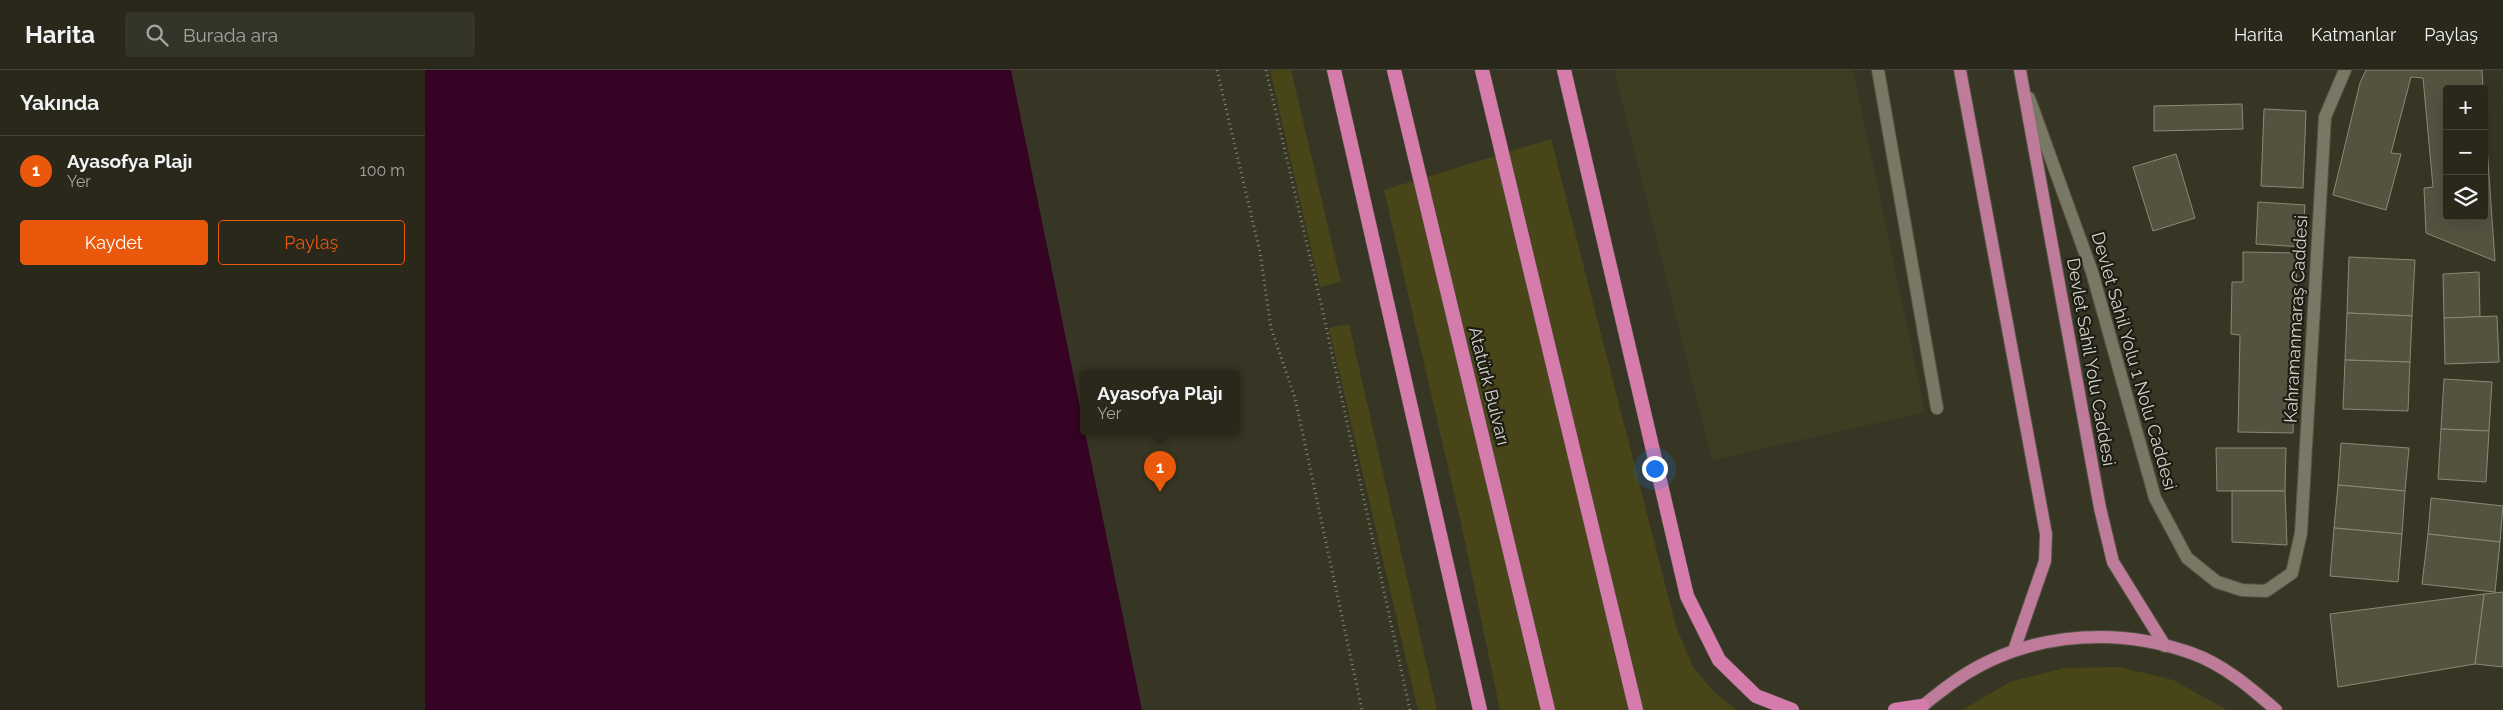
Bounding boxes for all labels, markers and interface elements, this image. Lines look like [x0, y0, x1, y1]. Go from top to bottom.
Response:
search box [125, 12, 475, 57]
text: Harita [25, 20, 95, 49]
icon: search [143, 21, 171, 49]
text: Burada ara [183, 24, 278, 46]
text: Harita [2234, 24, 2283, 45]
text: Katmanlar [2311, 24, 2396, 45]
text: Paylaş [2424, 24, 2478, 45]
map controls [2443, 85, 2488, 220]
button: + [2443, 85, 2488, 130]
text: Yakında [20, 90, 99, 115]
button: − [2443, 130, 2488, 175]
text: Ayasofya Plajı [67, 150, 192, 172]
text: 1 [32, 161, 40, 180]
text: 100 m [360, 161, 405, 180]
text: Yer [67, 172, 91, 191]
button: layers [2443, 175, 2488, 220]
street label: Kahramanmaraş Caddesi [2280, 214, 2311, 424]
button: Kaydet [20, 220, 208, 265]
button: Paylaş [218, 220, 405, 265]
street label: Devlet Sahil Yolu 1 Nolu Caddesi [2087, 229, 2181, 492]
street label: Devlet Sahil Yolu Caddesi [2063, 256, 2120, 468]
street label: Atatürk Bulvarı [1465, 324, 1514, 447]
popup [1080, 370, 1240, 435]
text: Ayasofya Plajı [1097, 382, 1223, 404]
text: Yer [1097, 404, 1121, 423]
pin: 1 [1144, 451, 1176, 492]
your location [1642, 456, 1668, 482]

